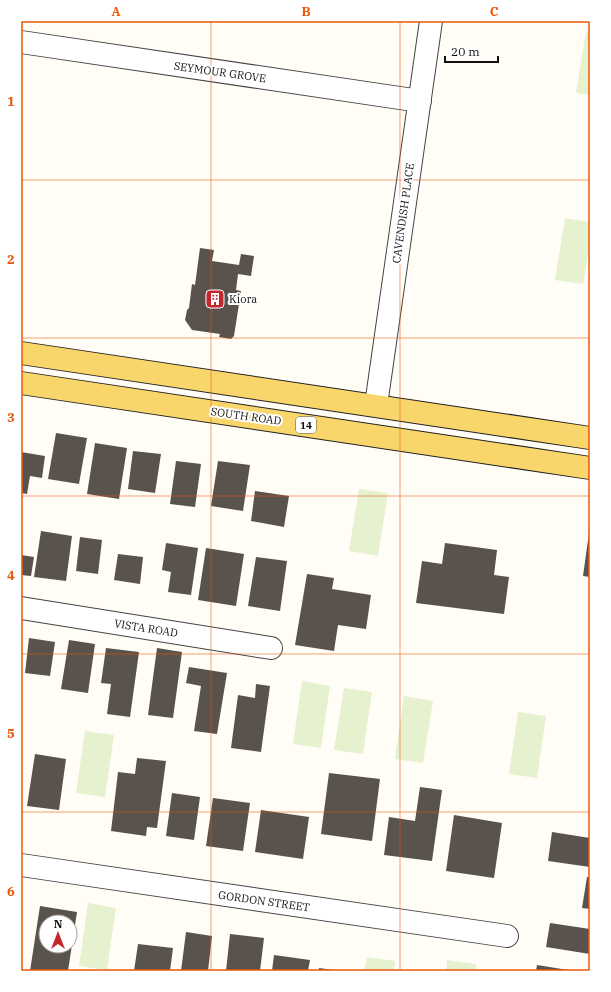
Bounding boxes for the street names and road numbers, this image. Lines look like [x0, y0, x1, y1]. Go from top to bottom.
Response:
street label: SEYMOUR GROVE [173, 59, 267, 85]
street label: CAVENDISH PLACE [389, 162, 417, 264]
street label: SOUTH ROAD [210, 404, 282, 428]
road number: 14 [296, 417, 316, 433]
street label: VISTA ROAD [113, 616, 179, 640]
street label: GORDON STREET [217, 888, 311, 914]

